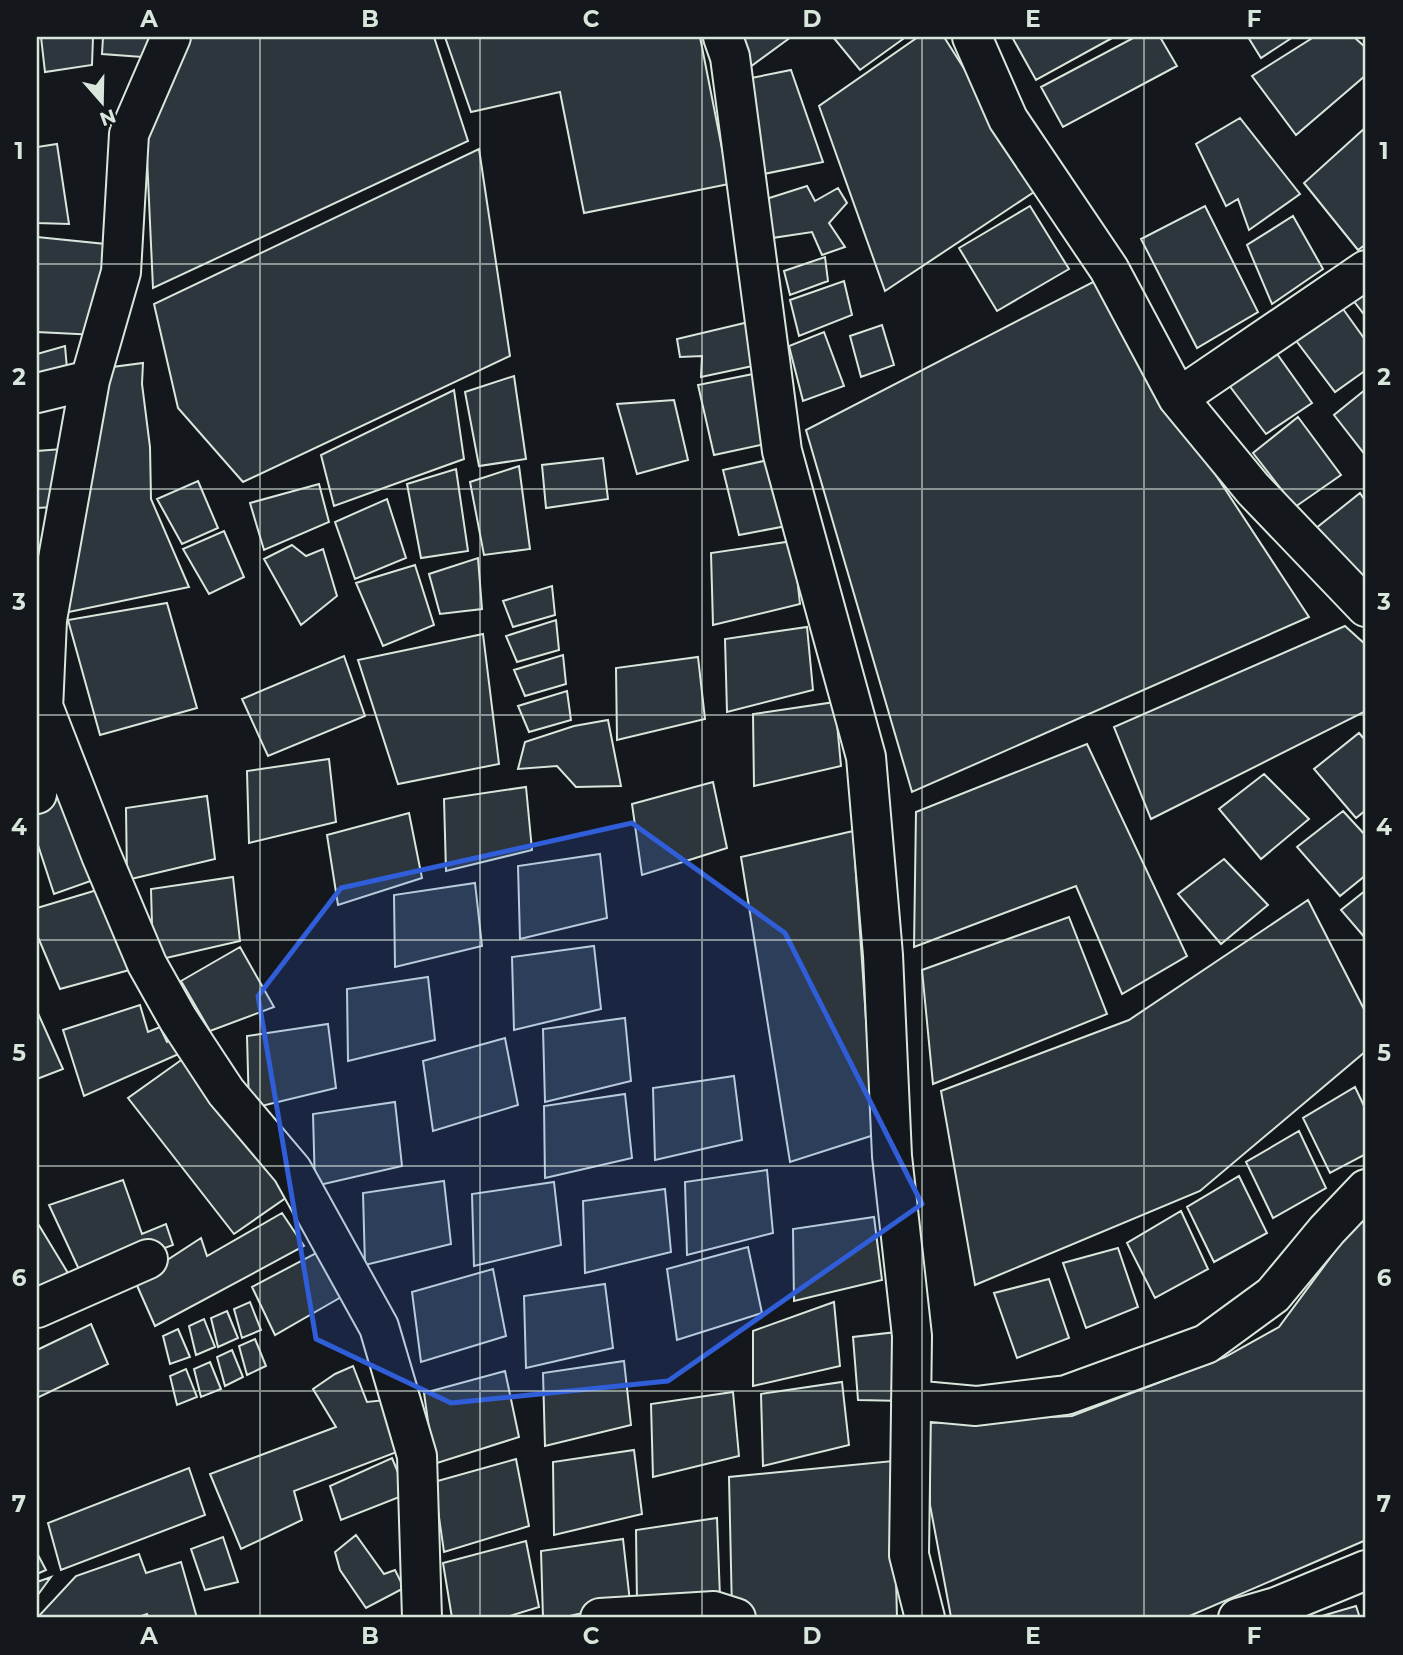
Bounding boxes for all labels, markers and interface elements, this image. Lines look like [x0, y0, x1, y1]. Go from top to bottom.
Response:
text: A [139, 5, 158, 33]
text: B [361, 5, 379, 33]
text: C [583, 5, 600, 33]
text: D [803, 5, 822, 33]
text: E [1025, 5, 1041, 33]
text: F [1247, 5, 1262, 33]
north arrow [66, 66, 136, 136]
text: N [96, 104, 119, 131]
text: 1 [14, 137, 24, 165]
text: 1 [1379, 137, 1389, 165]
text: 2 [12, 363, 26, 391]
text: 2 [1377, 363, 1391, 391]
text: 3 [11, 588, 26, 616]
text: 3 [1376, 588, 1391, 616]
text: 4 [11, 813, 27, 841]
text: 4 [1376, 813, 1392, 841]
text: 5 [12, 1039, 26, 1067]
text: 5 [1377, 1039, 1391, 1067]
text: 6 [12, 1264, 27, 1292]
text: 6 [1377, 1264, 1392, 1292]
text: 7 [12, 1490, 26, 1518]
text: 7 [1377, 1490, 1391, 1518]
text: A [139, 1622, 158, 1650]
text: B [361, 1622, 379, 1650]
text: C [583, 1622, 600, 1650]
text: D [803, 1622, 822, 1650]
text: E [1025, 1622, 1041, 1650]
text: F [1247, 1622, 1262, 1650]

